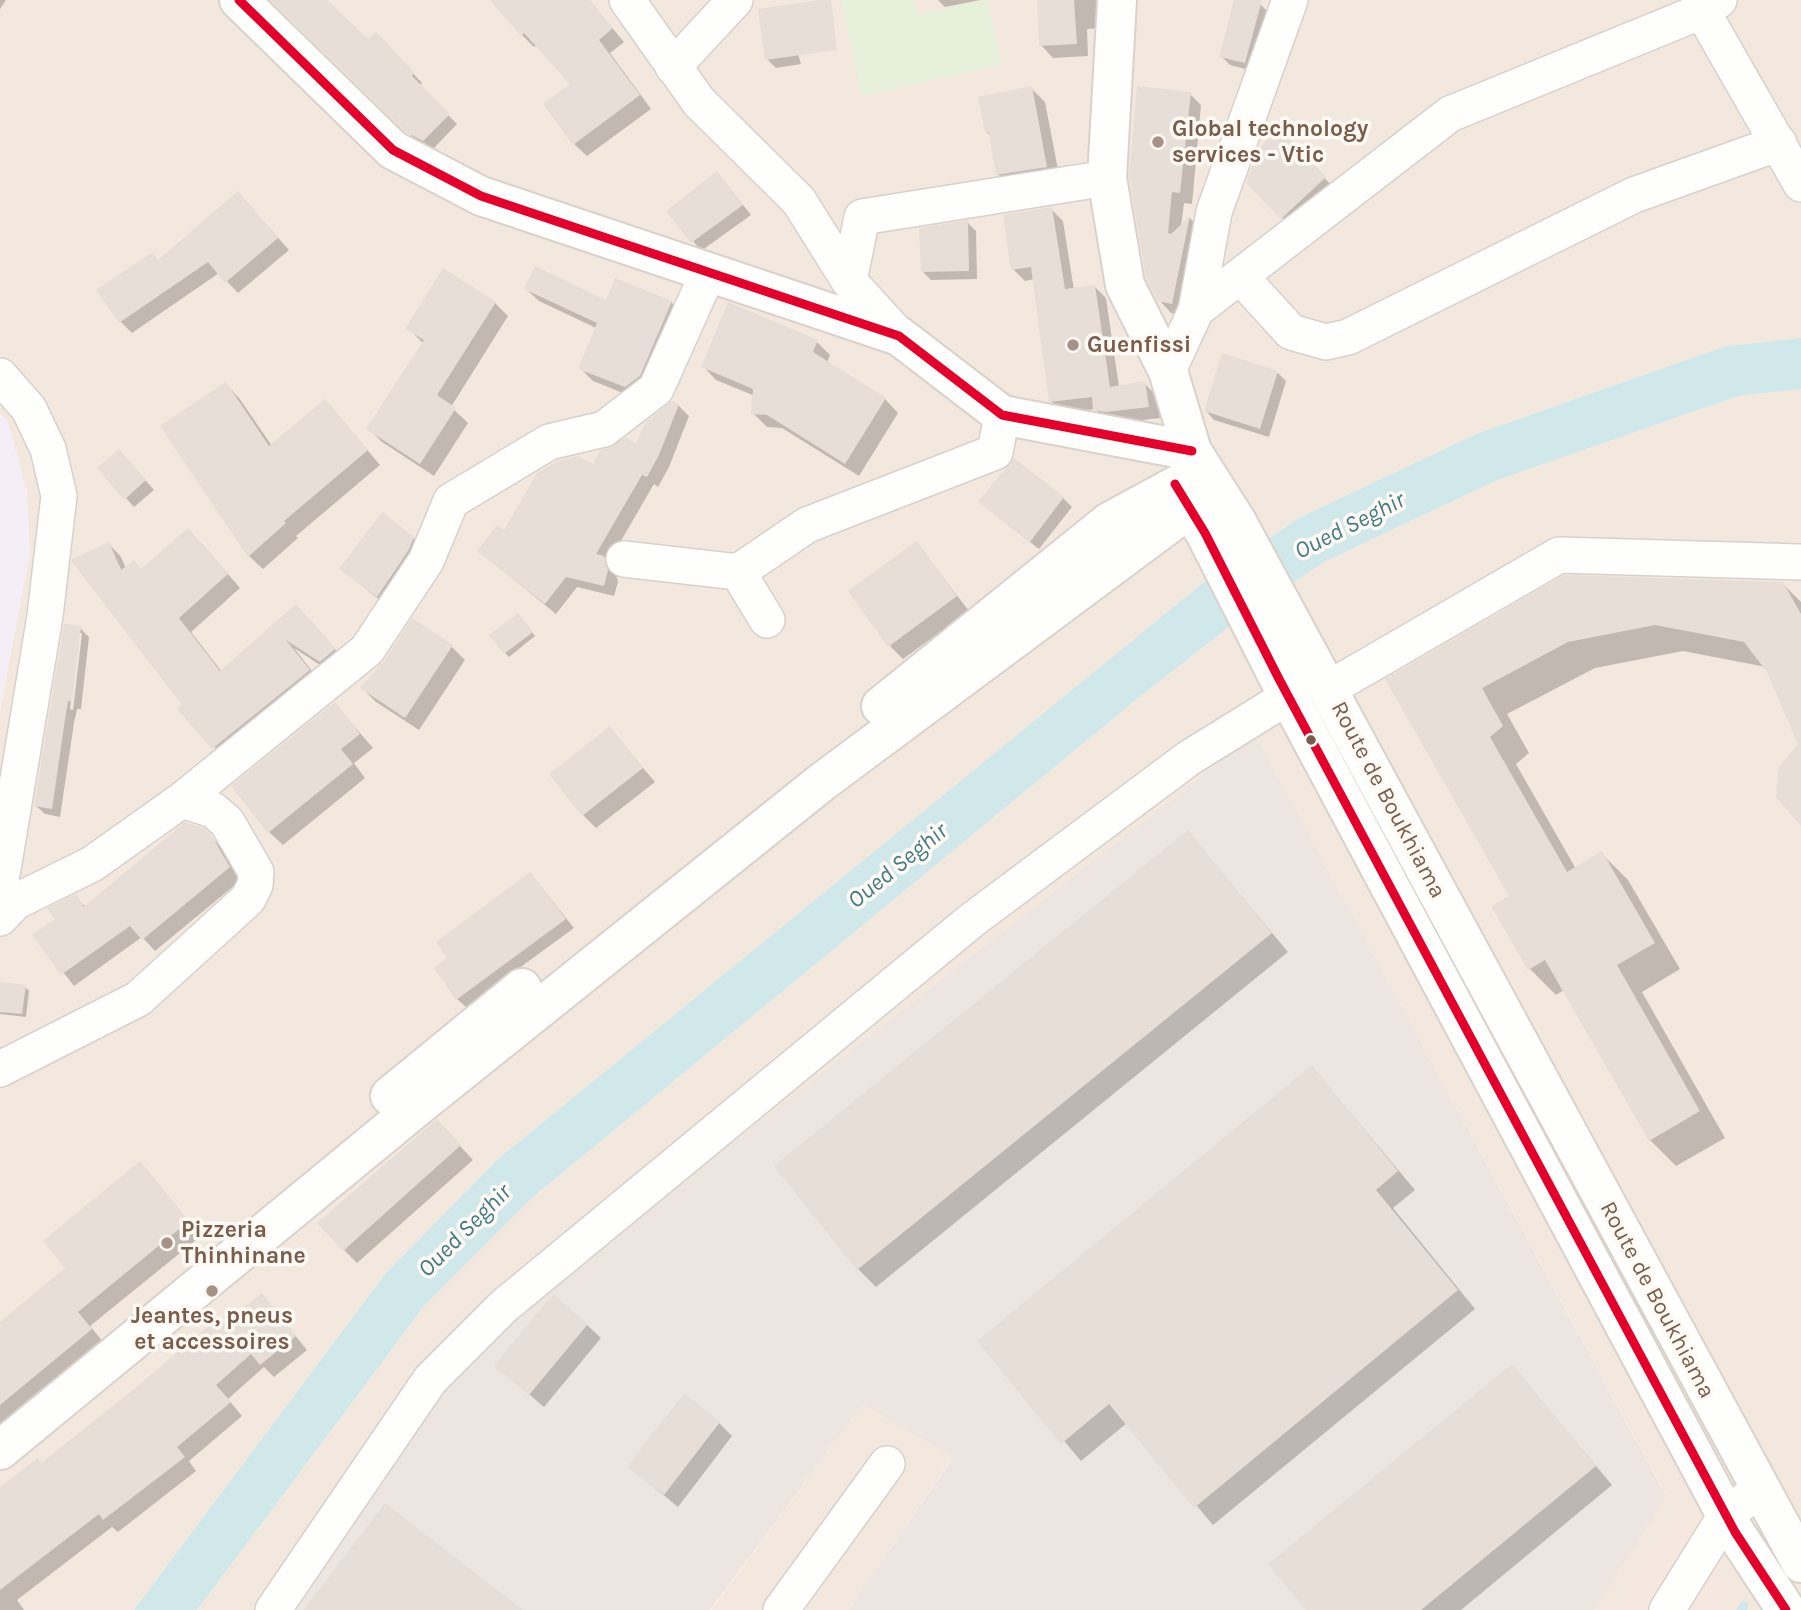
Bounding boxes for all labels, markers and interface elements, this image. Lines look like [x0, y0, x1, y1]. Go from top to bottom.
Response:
place label: Global technology services - Vtic [1172, 115, 1368, 169]
marker: Global technology services - Vtic [1150, 134, 1166, 150]
place label: Guenfissi [1087, 331, 1191, 359]
marker: Guenfissi [1065, 337, 1081, 353]
water label: Oued Seghir [1290, 486, 1410, 566]
street label: Route de Boukhiama [1324, 697, 1452, 903]
unlabelled marker [1304, 733, 1318, 747]
water label: Oued Seghir [842, 817, 954, 915]
water label: Oued Seghir [412, 1178, 518, 1284]
street label: Route de Boukhiama [1593, 1197, 1721, 1403]
place label: Pizzeria Thinhinane [181, 1216, 306, 1270]
marker: Pizzeria Thinhinane [159, 1235, 175, 1251]
marker: Jeantes, pneus et accessoires [204, 1283, 220, 1299]
place label: Jeantes, pneus et accessoires [131, 1302, 293, 1356]

